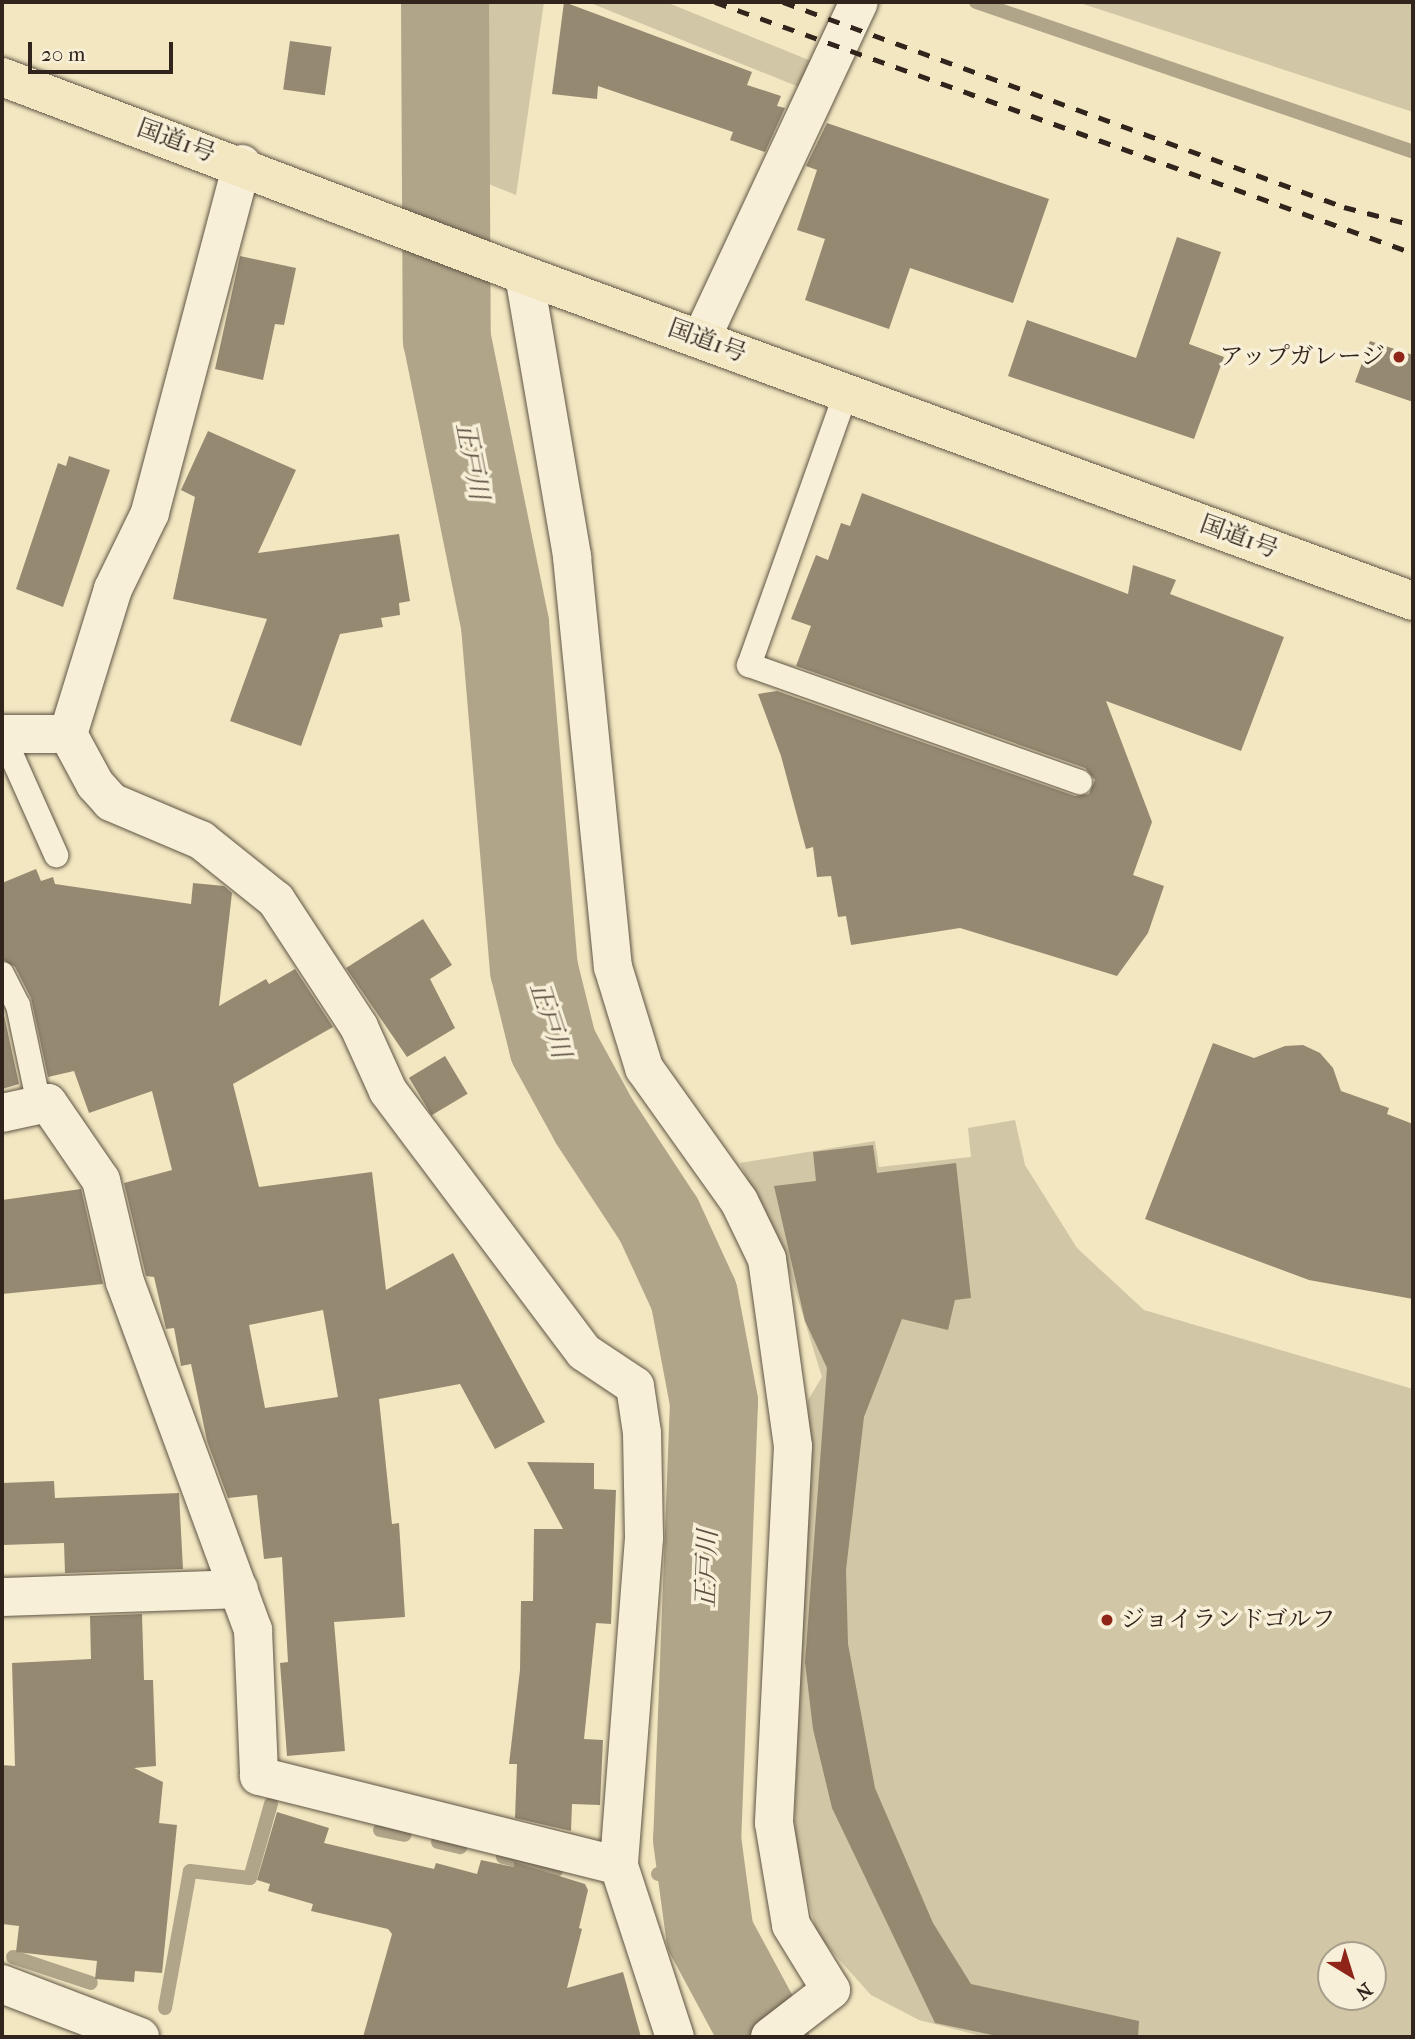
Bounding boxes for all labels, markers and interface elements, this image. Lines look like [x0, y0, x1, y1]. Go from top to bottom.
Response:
scale bar [32, 28, 177, 72]
text: 20 m [41, 42, 85, 66]
street label: 国道1号 [133, 114, 219, 168]
street label: 国道1号 [664, 314, 750, 368]
place label: アップガレージ [1217, 343, 1385, 371]
marker: アップガレージ [1391, 349, 1407, 365]
water label: 正戸川 [449, 420, 495, 502]
street label: 国道1号 [1196, 510, 1282, 564]
water label: 正戸川 [523, 978, 577, 1062]
water label: 正戸川 [690, 1529, 724, 1609]
place label: ジョイランドゴルフ [1121, 1606, 1337, 1634]
marker: ジョイランドゴルフ [1099, 1612, 1115, 1628]
north arrow [1317, 1941, 1387, 2011]
text: N [1351, 1978, 1376, 2004]

